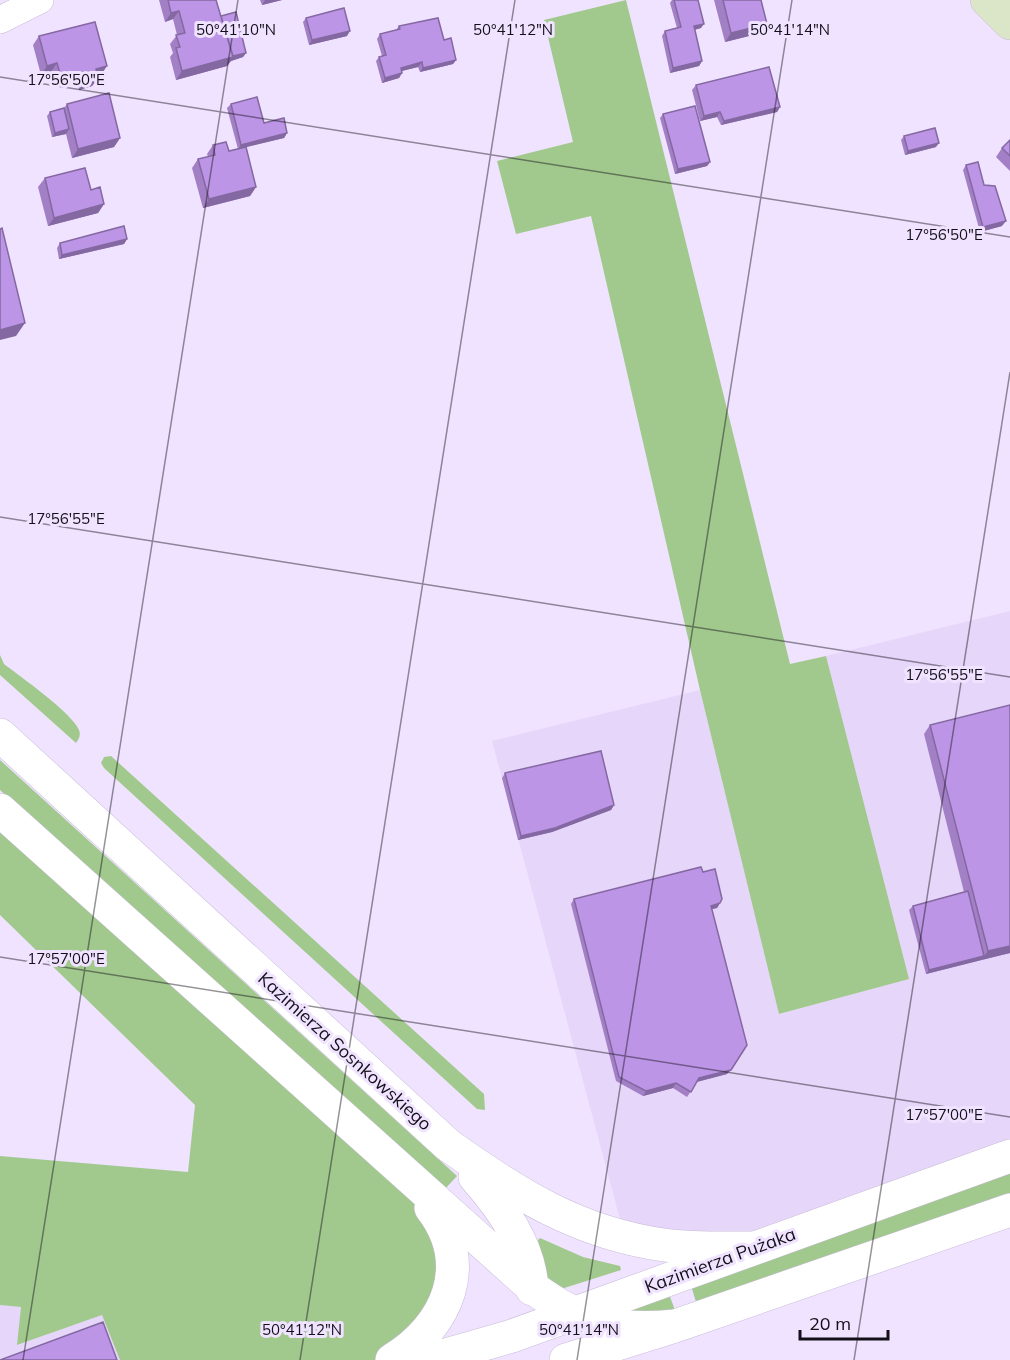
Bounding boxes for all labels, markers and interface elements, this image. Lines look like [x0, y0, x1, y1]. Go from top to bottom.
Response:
text: 50°41'10"N [196, 20, 276, 39]
text: 50°41'12"N [473, 20, 553, 39]
text: 50°41'14"N [750, 20, 830, 39]
text: 17°56'50"E [27, 70, 105, 89]
text: 17°56'50"E [905, 225, 983, 244]
text: 17°56'55"E [27, 509, 105, 528]
text: 17°56'55"E [905, 665, 983, 684]
text: 17°57'00"E [27, 949, 105, 968]
street label: Kazimierza Sosnkowskiego [253, 967, 437, 1135]
text: 17°57'00"E [905, 1105, 983, 1124]
street label: Kazimierza Pużaka [641, 1222, 799, 1298]
scale bar [800, 1303, 888, 1341]
text: 20 m [809, 1312, 851, 1335]
text: 50°41'12"N [262, 1320, 342, 1339]
text: 50°41'14"N [539, 1320, 619, 1339]

